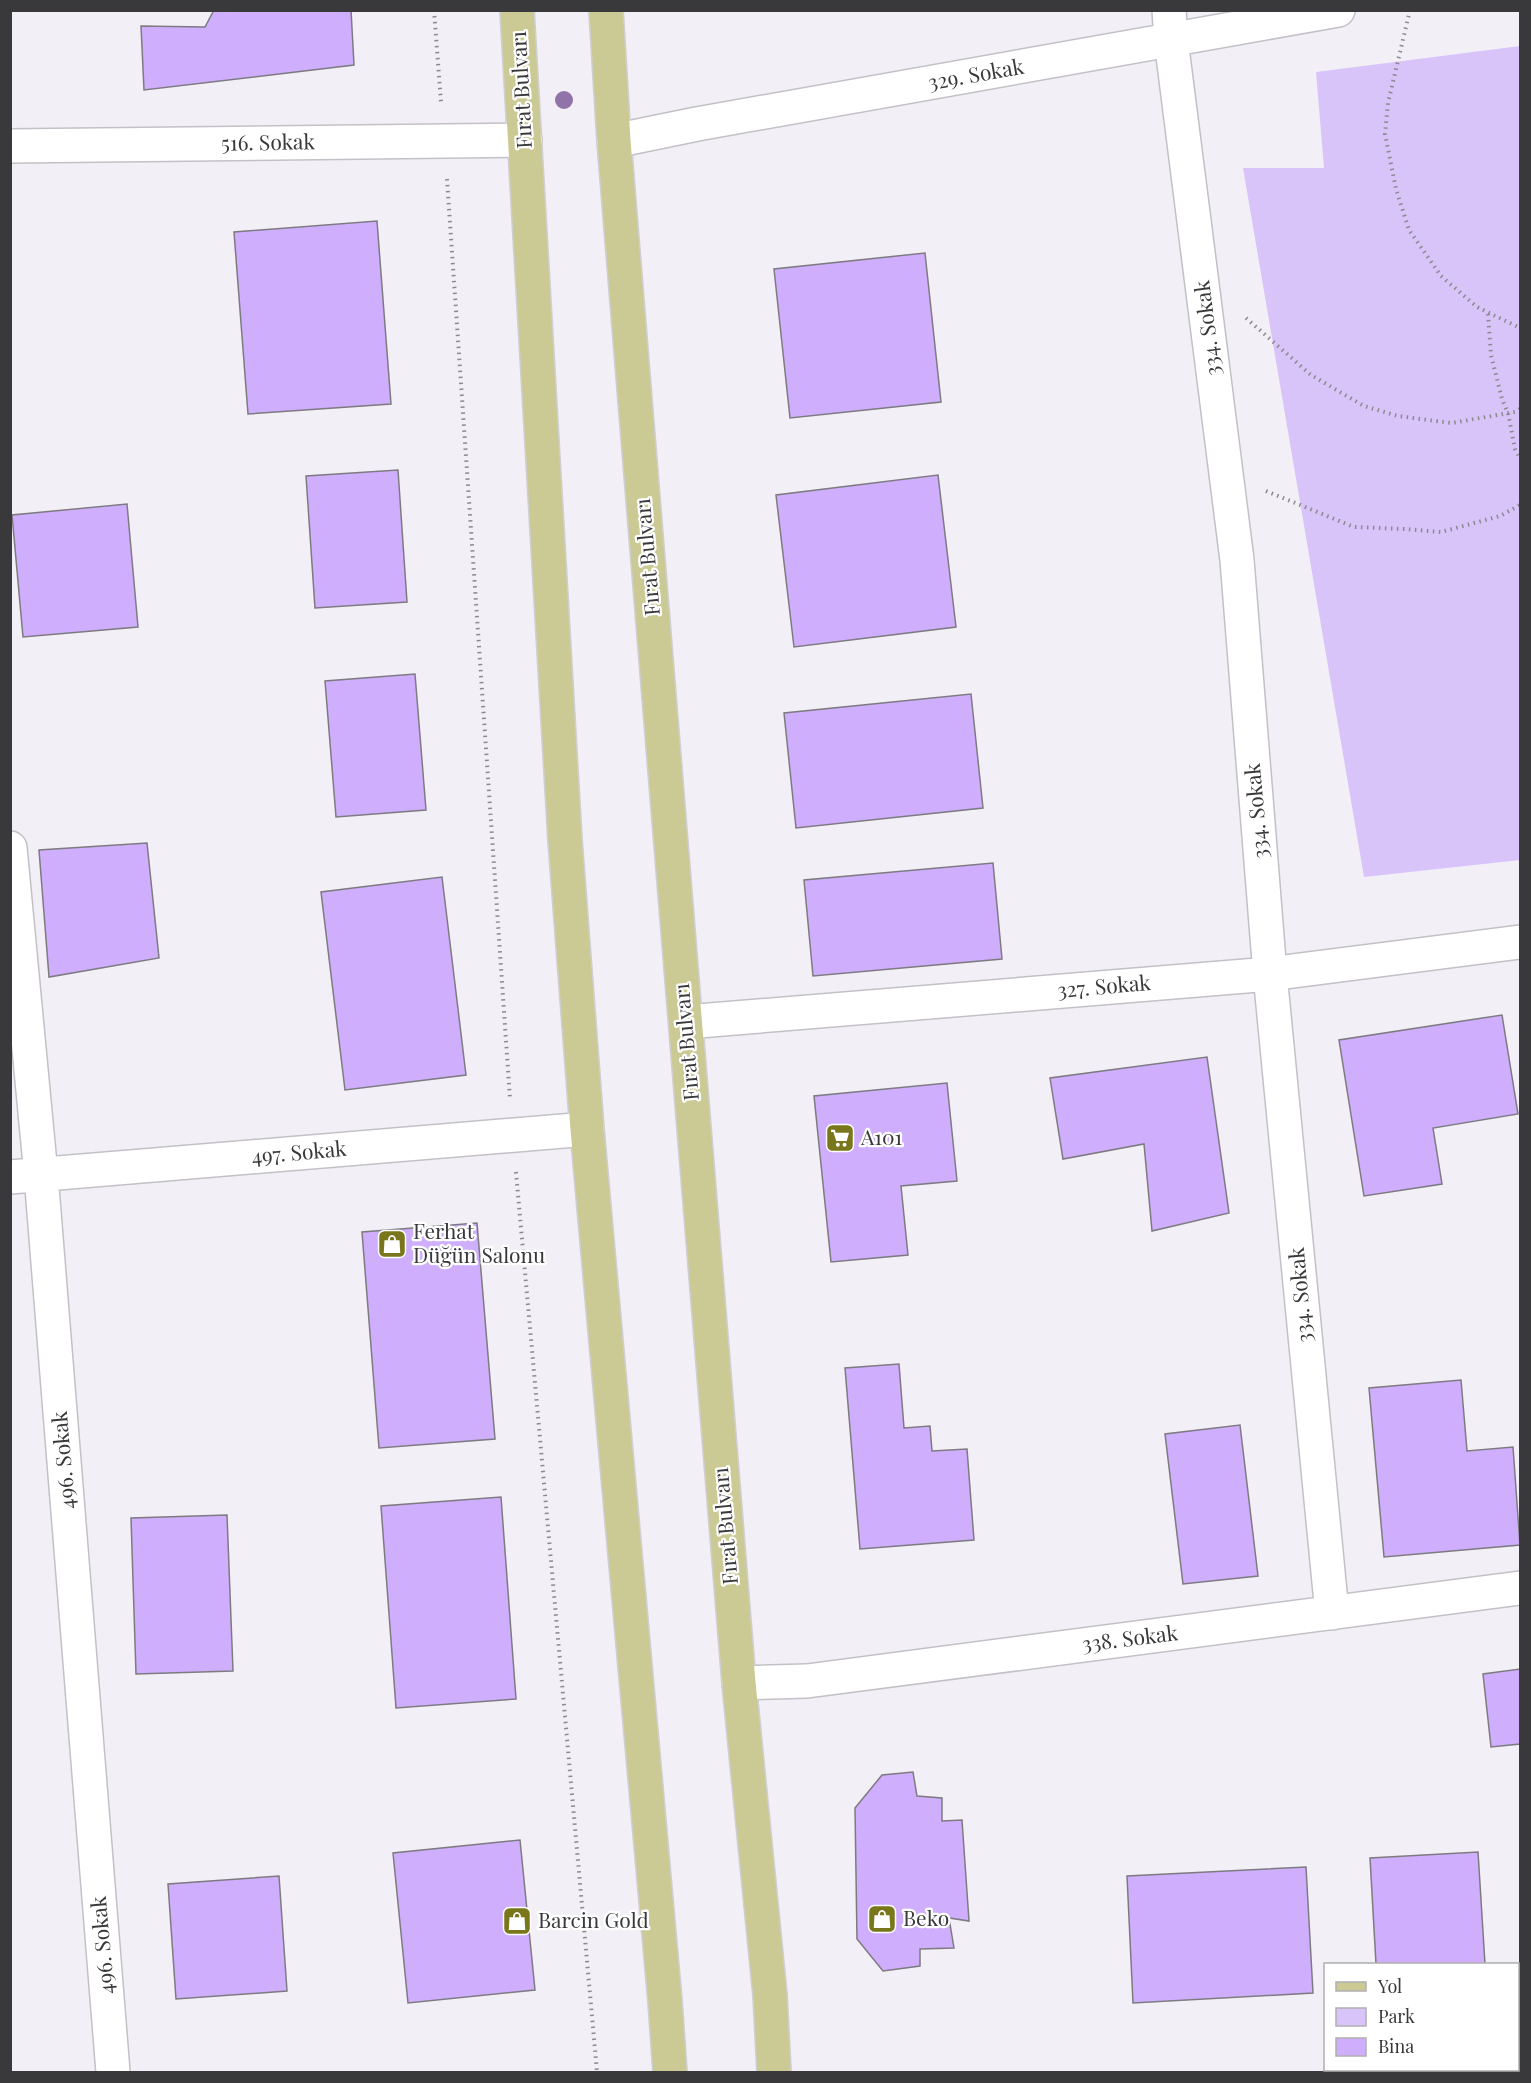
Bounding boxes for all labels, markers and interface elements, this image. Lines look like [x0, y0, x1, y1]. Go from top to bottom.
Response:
street label: Fırat Bulvarı [503, 31, 537, 150]
street label: 329. Sokak [926, 51, 1026, 95]
street label: 516. Sokak [221, 126, 316, 156]
street label: 334. Sokak [1186, 279, 1226, 378]
street label: Fırat Bulvarı [627, 497, 665, 617]
street label: 334. Sokak [1237, 762, 1273, 860]
street label: 327. Sokak [1056, 967, 1152, 1003]
street label: Fırat Bulvarı [666, 982, 704, 1102]
supermarket icon: A101 [824, 1122, 856, 1154]
place label: A101 [860, 1122, 903, 1150]
street label: 497. Sokak [250, 1133, 348, 1169]
place label: Ferhat Düğün Salonu [413, 1216, 545, 1268]
shop icon: Ferhat Düğün Salonu [376, 1228, 408, 1260]
street label: 334. Sokak [1281, 1246, 1317, 1344]
street label: 496. Sokak [44, 1409, 80, 1510]
street label: Fırat Bulvarı [705, 1466, 743, 1586]
street label: 338. Sokak [1080, 1617, 1180, 1657]
street label: 496. Sokak [83, 1894, 119, 1995]
shop icon: Beko [866, 1903, 898, 1935]
place label: Beko [903, 1903, 949, 1931]
shop icon: Barcin Gold [501, 1905, 533, 1937]
place label: Barcin Gold [538, 1905, 649, 1933]
legend [1324, 1963, 1519, 2071]
text: Yol [1377, 1974, 1402, 1998]
text: Park [1378, 2004, 1415, 2028]
text: Bina [1378, 2034, 1414, 2058]

